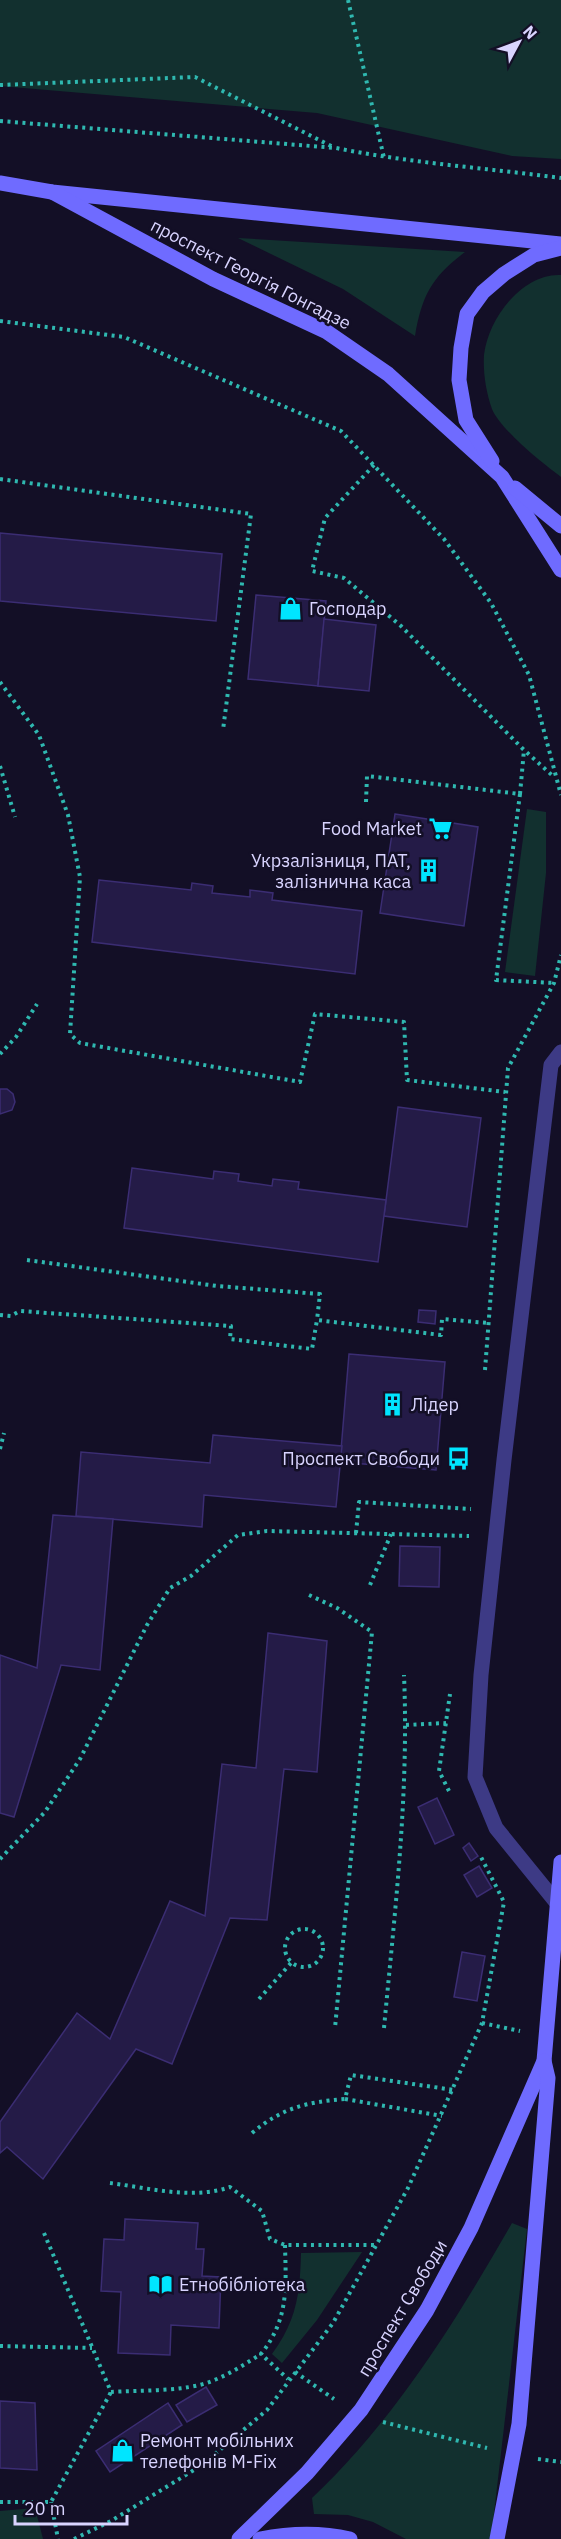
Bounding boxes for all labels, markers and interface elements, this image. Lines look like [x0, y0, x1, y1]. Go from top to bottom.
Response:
north arrow [489, 12, 549, 72]
text: N [519, 21, 542, 43]
street label: проспект Георгія Гонгадзе [147, 213, 355, 335]
shop icon: Господар [278, 595, 304, 621]
place label: Господар [309, 597, 386, 620]
supermarket icon: Food Market [427, 815, 453, 841]
place label: Food Market [321, 817, 422, 840]
place label: Укрзалізниця, ПАТ, залізнична каса [251, 849, 411, 893]
building icon: Укрзалізниця, ПАТ, залізнична каса [416, 857, 442, 883]
building icon: Лідер [380, 1391, 406, 1417]
place label: Лідер [411, 1393, 459, 1416]
bus stop icon: Проспект Свободи [445, 1445, 471, 1471]
place label: Проспект Свободи [282, 1447, 440, 1470]
street label: проспект Свободи [352, 2235, 452, 2381]
library icon: Етнобібліотека [148, 2271, 174, 2297]
place label: Етнобібліотека [179, 2273, 306, 2296]
place label: Ремонт мобільних телефонів M-Fix [140, 2429, 294, 2473]
shop icon: Ремонт мобільних телефонів M-Fix [109, 2437, 135, 2463]
scale bar [15, 2488, 128, 2526]
text: 20 m [24, 2497, 66, 2520]

